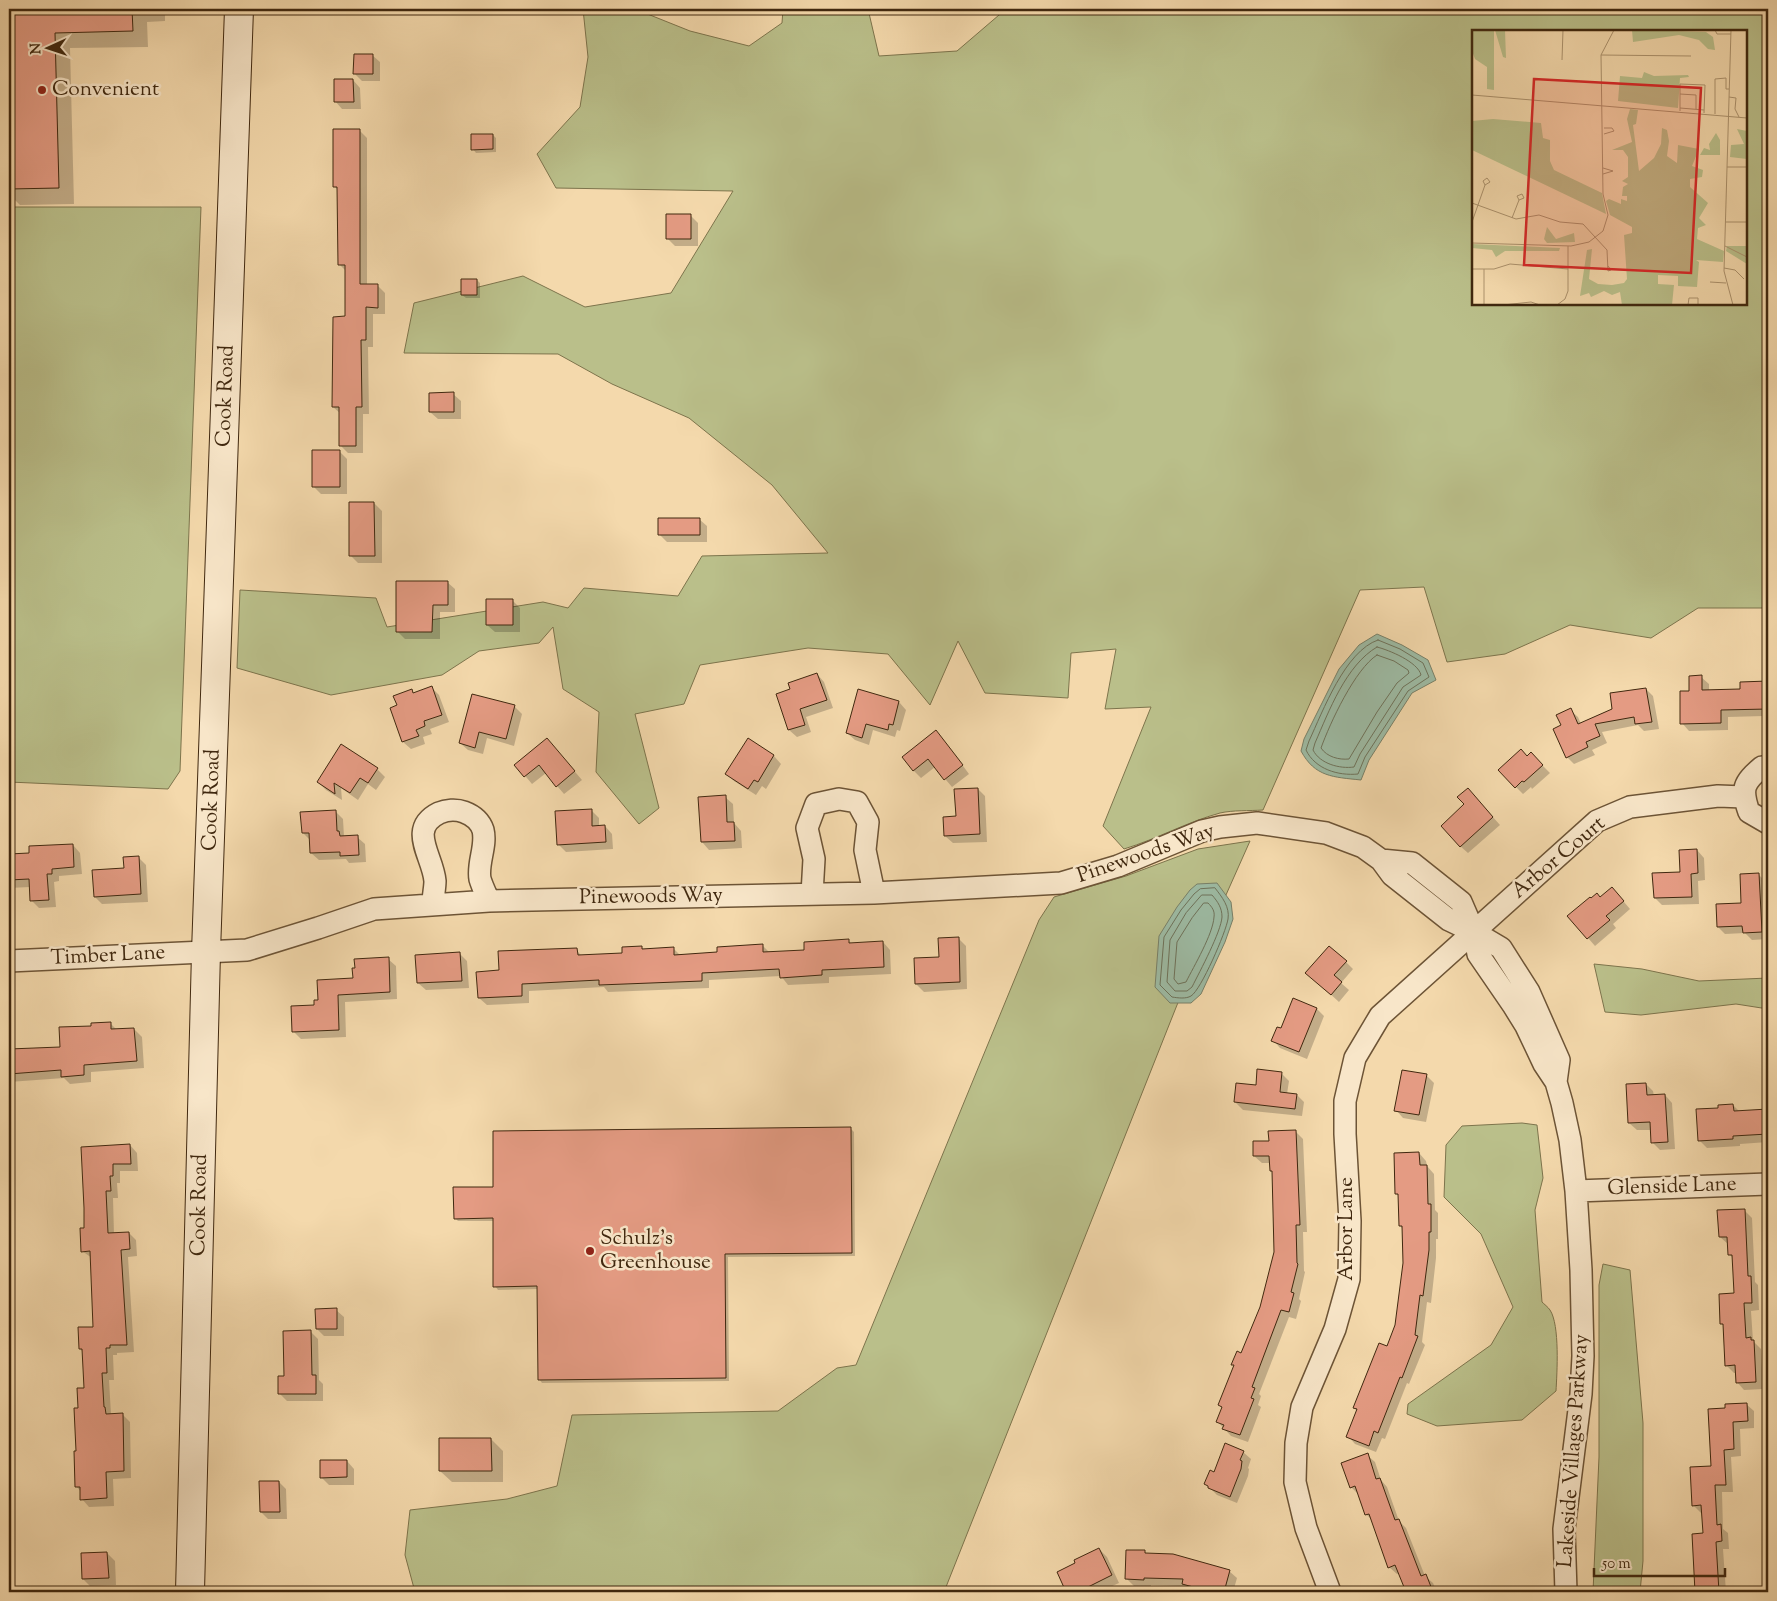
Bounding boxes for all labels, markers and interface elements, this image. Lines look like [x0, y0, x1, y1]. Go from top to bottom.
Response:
north arrow [22, 22, 72, 72]
inset map [1472, 30, 1747, 305]
text: N [27, 42, 47, 55]
place label: Convenient [52, 75, 159, 105]
marker: Convenient [36, 84, 48, 96]
street label: Cook Road [209, 344, 243, 448]
street label: Cook Road [195, 748, 229, 852]
street label: Arbor Court [1505, 810, 1613, 906]
street label: Pinewoods Way [1073, 816, 1219, 892]
street label: Pinewoods Way [579, 881, 724, 913]
street label: Timber Lane [50, 938, 166, 974]
street label: Cook Road [184, 1153, 216, 1256]
street label: Glenside Lane [1607, 1170, 1737, 1204]
street label: Arbor Lane [1332, 1177, 1362, 1281]
place label: Schulz's Greenhouse [600, 1224, 711, 1278]
marker: Schulz's Greenhouse [584, 1245, 596, 1257]
street label: Lakeside Villages Parkway [1551, 1333, 1597, 1569]
scale bar [1594, 1546, 1726, 1578]
text: 50 m [1601, 1554, 1631, 1575]

